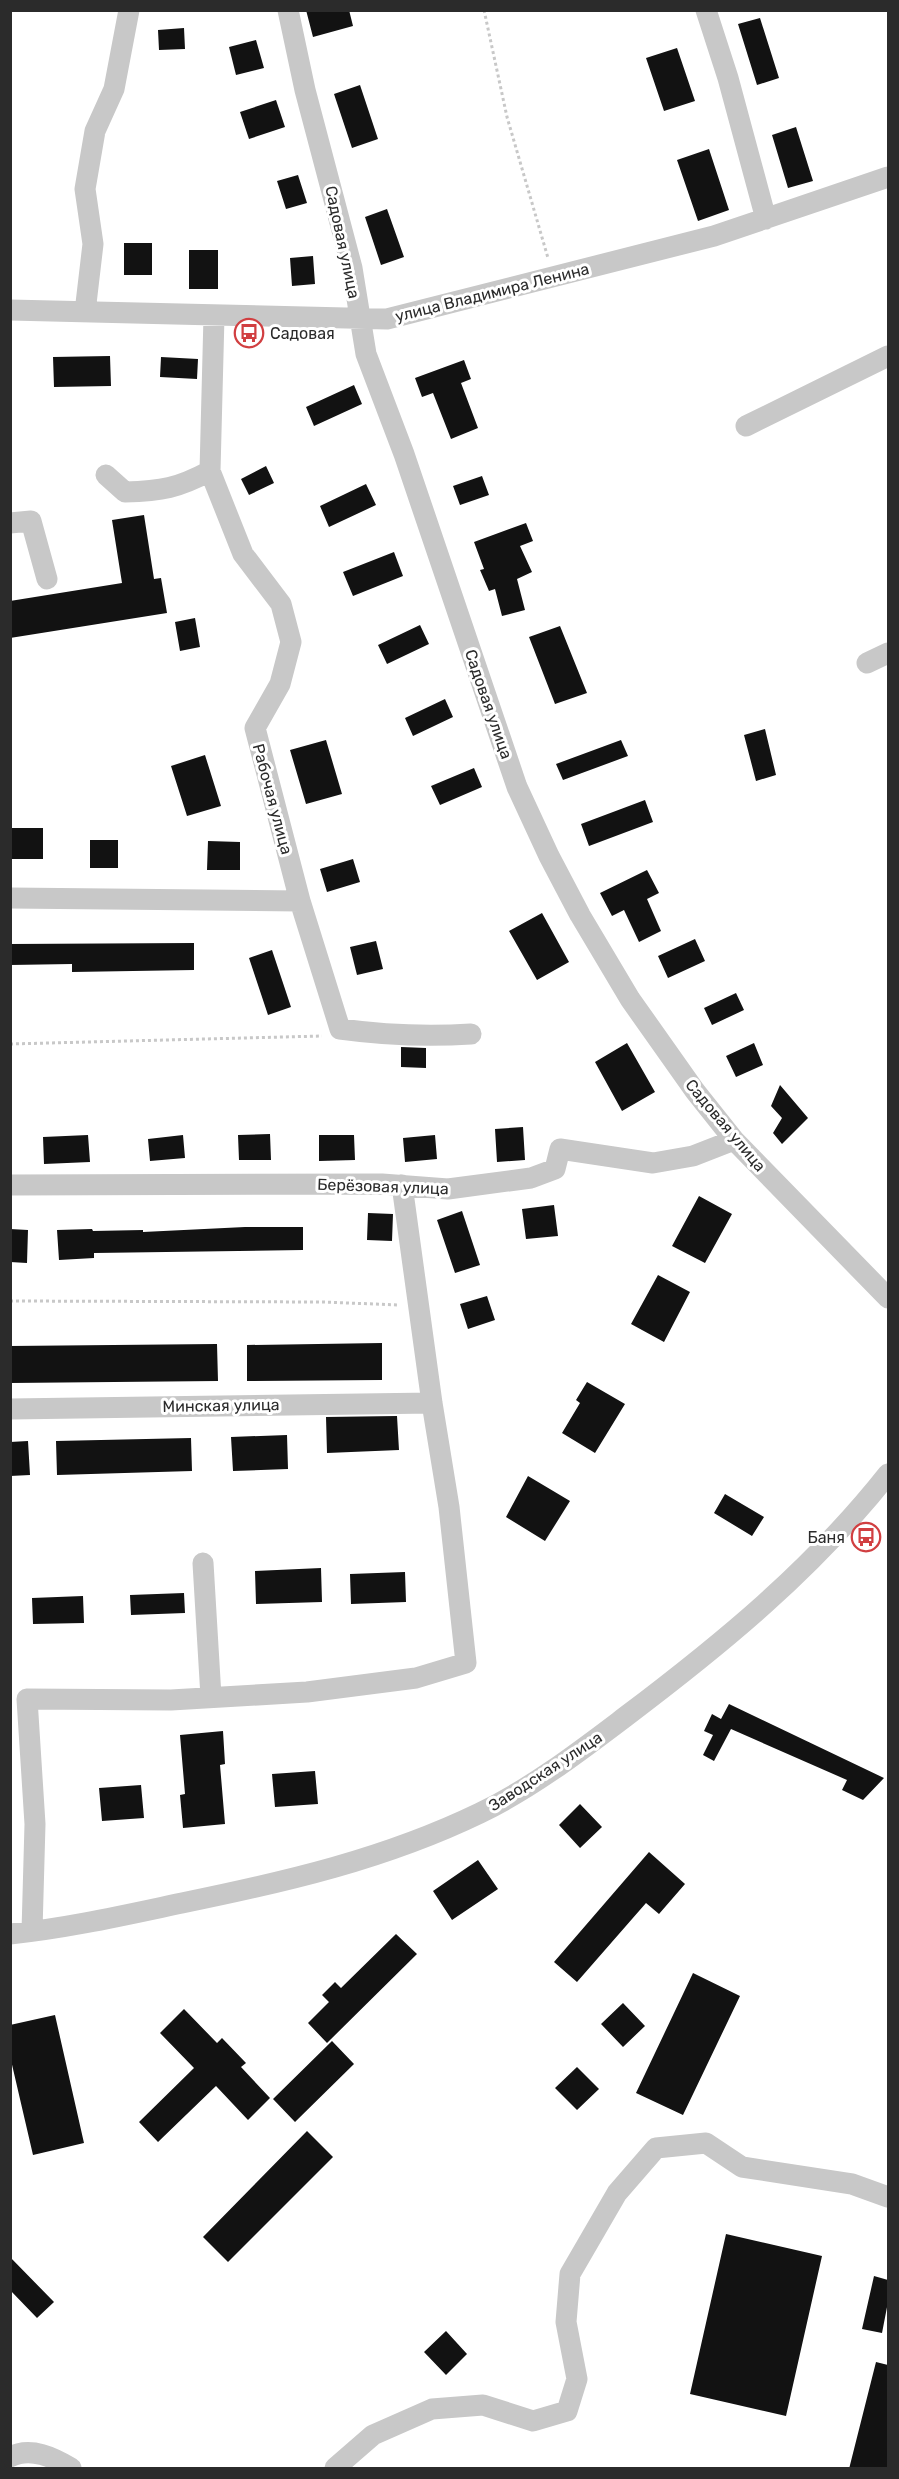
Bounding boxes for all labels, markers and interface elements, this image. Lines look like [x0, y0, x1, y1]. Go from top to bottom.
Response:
street label: Садовая улица [321, 184, 364, 300]
street label: улица Владимира Ленина [393, 259, 591, 326]
bus stop icon: Садовая [233, 317, 265, 349]
place label: Садовая [270, 324, 335, 343]
street label: Садовая улица [461, 647, 516, 762]
street label: Рабочая улица [249, 742, 296, 857]
street label: Садовая улица [681, 1075, 770, 1175]
street label: Берёзовая улица [317, 1175, 449, 1198]
street label: Минская улица [162, 1395, 280, 1416]
bus stop icon: Баня [850, 1521, 882, 1553]
place label: Баня [807, 1528, 845, 1547]
street label: Заводская улица [485, 1728, 606, 1815]

